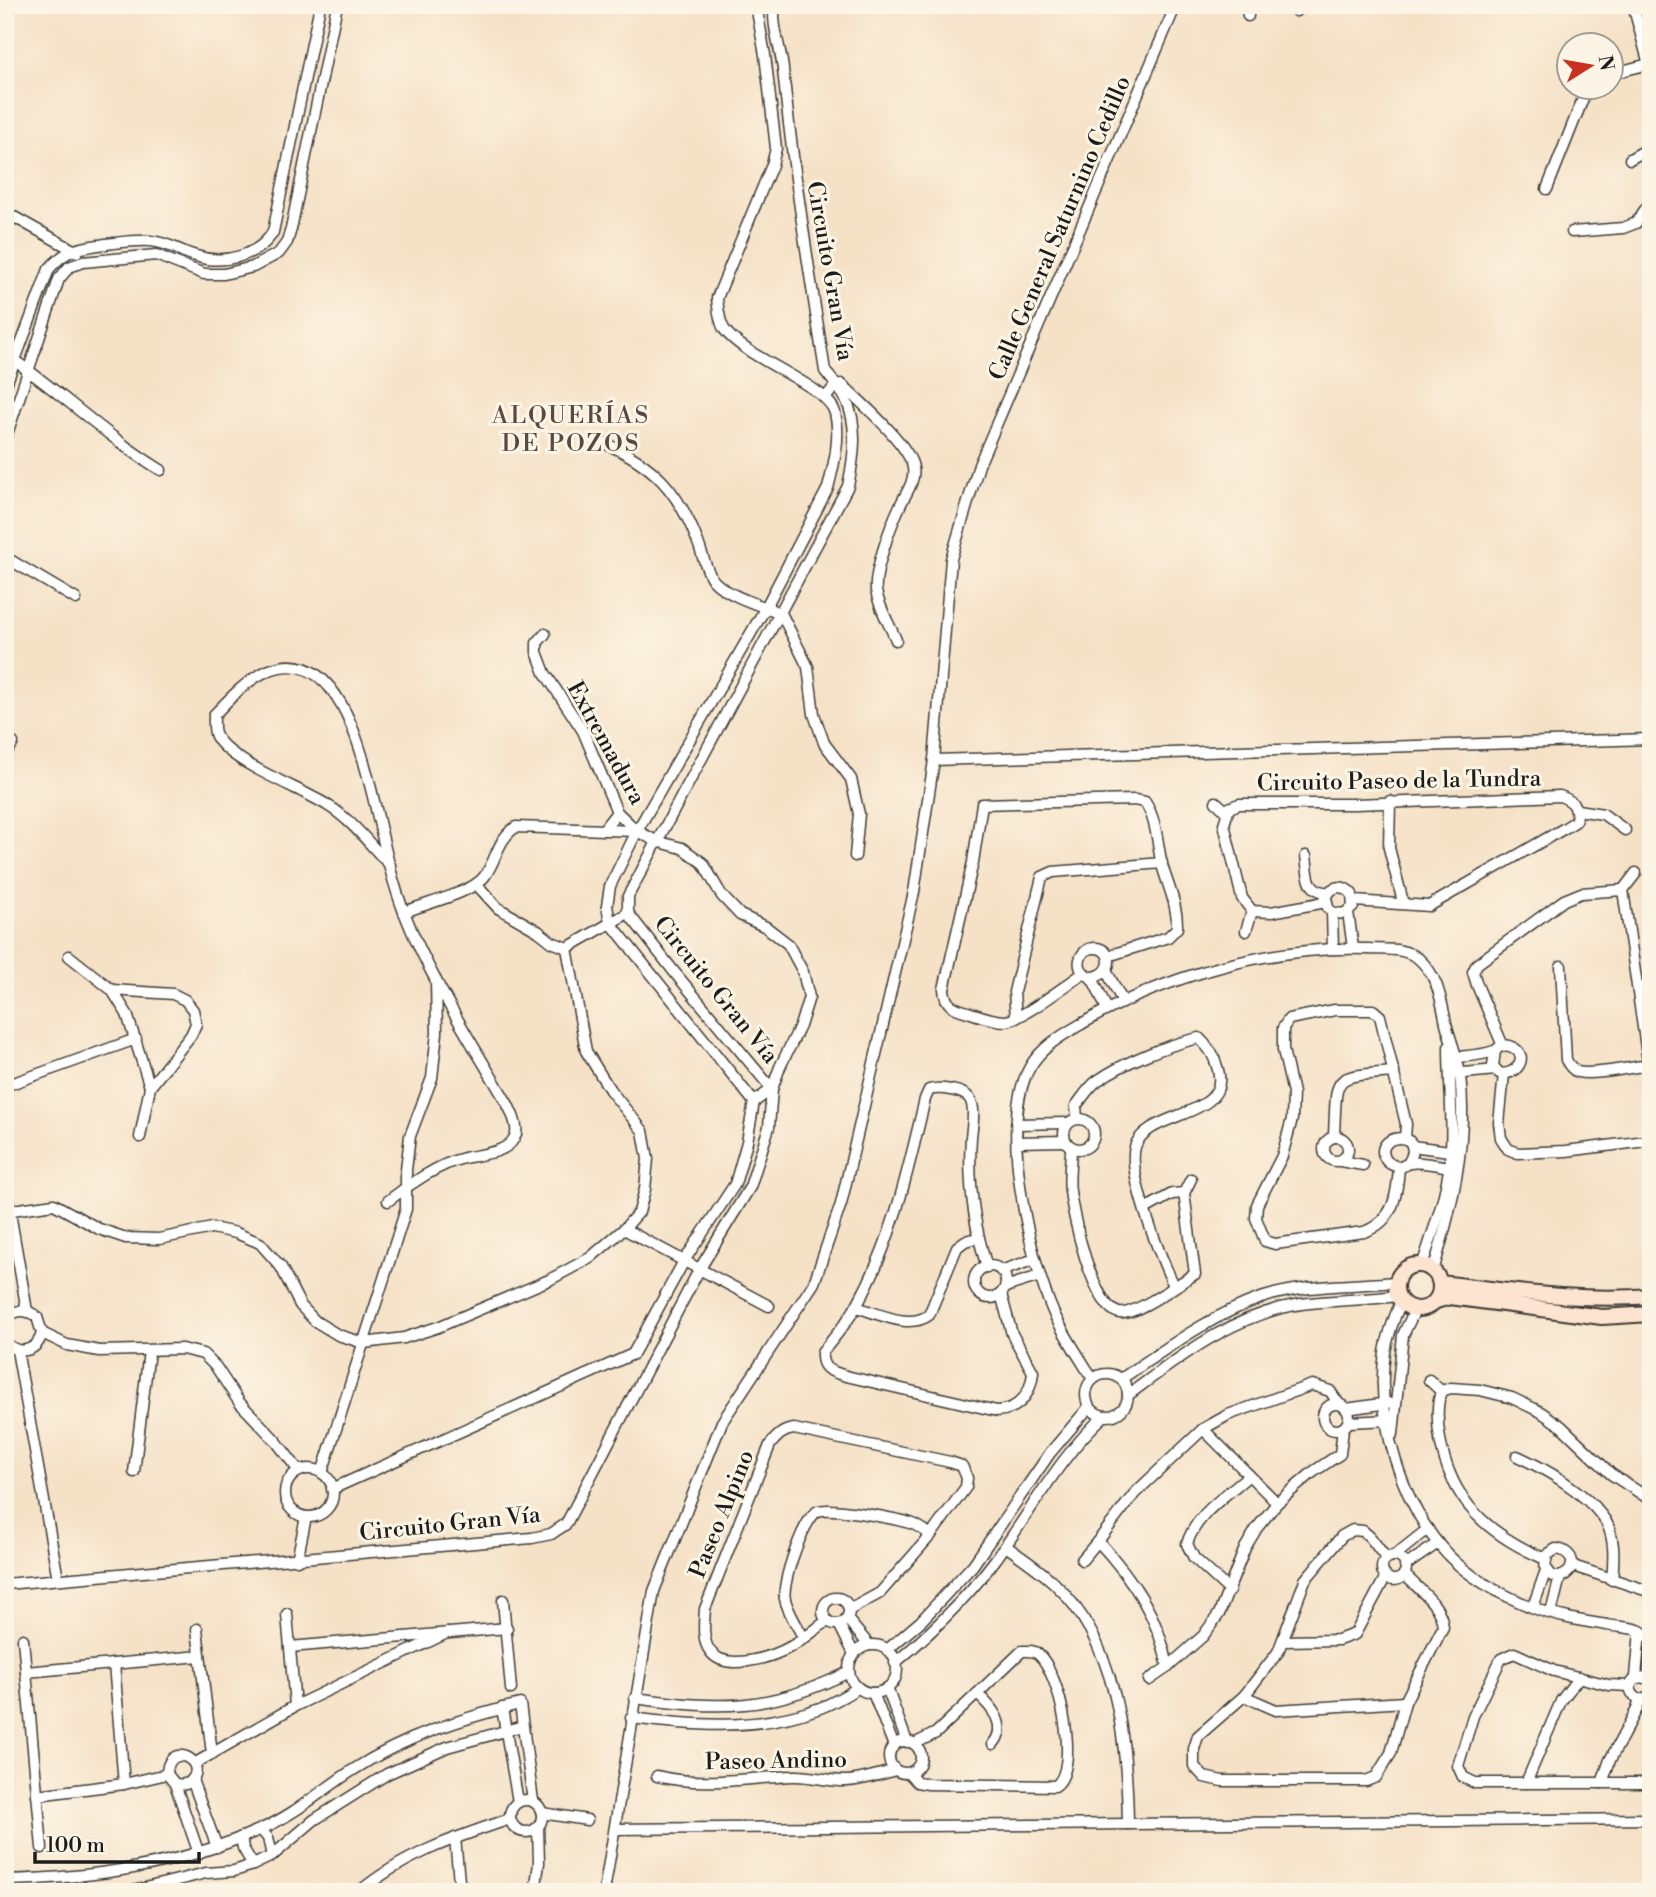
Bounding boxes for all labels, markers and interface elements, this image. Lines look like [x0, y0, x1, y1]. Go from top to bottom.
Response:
north arrow [1554, 32, 1624, 102]
text: N [1592, 53, 1619, 73]
street label: Calle General Saturnino Cedillo [983, 72, 1137, 384]
street label: Circuito Gran Vía [800, 179, 860, 363]
district label: ALQUERÍAS DE POZOS [491, 400, 650, 459]
street label: Extremadura [561, 677, 652, 810]
street label: Circuito Paseo de la Tundra [1257, 765, 1542, 797]
street label: Circuito Gran Vía [648, 911, 784, 1070]
street label: Paseo Alpino [684, 1446, 760, 1582]
street label: Circuito Gran Vía [358, 1501, 542, 1547]
street label: Paseo Andino [705, 1746, 847, 1776]
scale bar [35, 1820, 200, 1864]
text: 100 m [46, 1833, 105, 1859]

